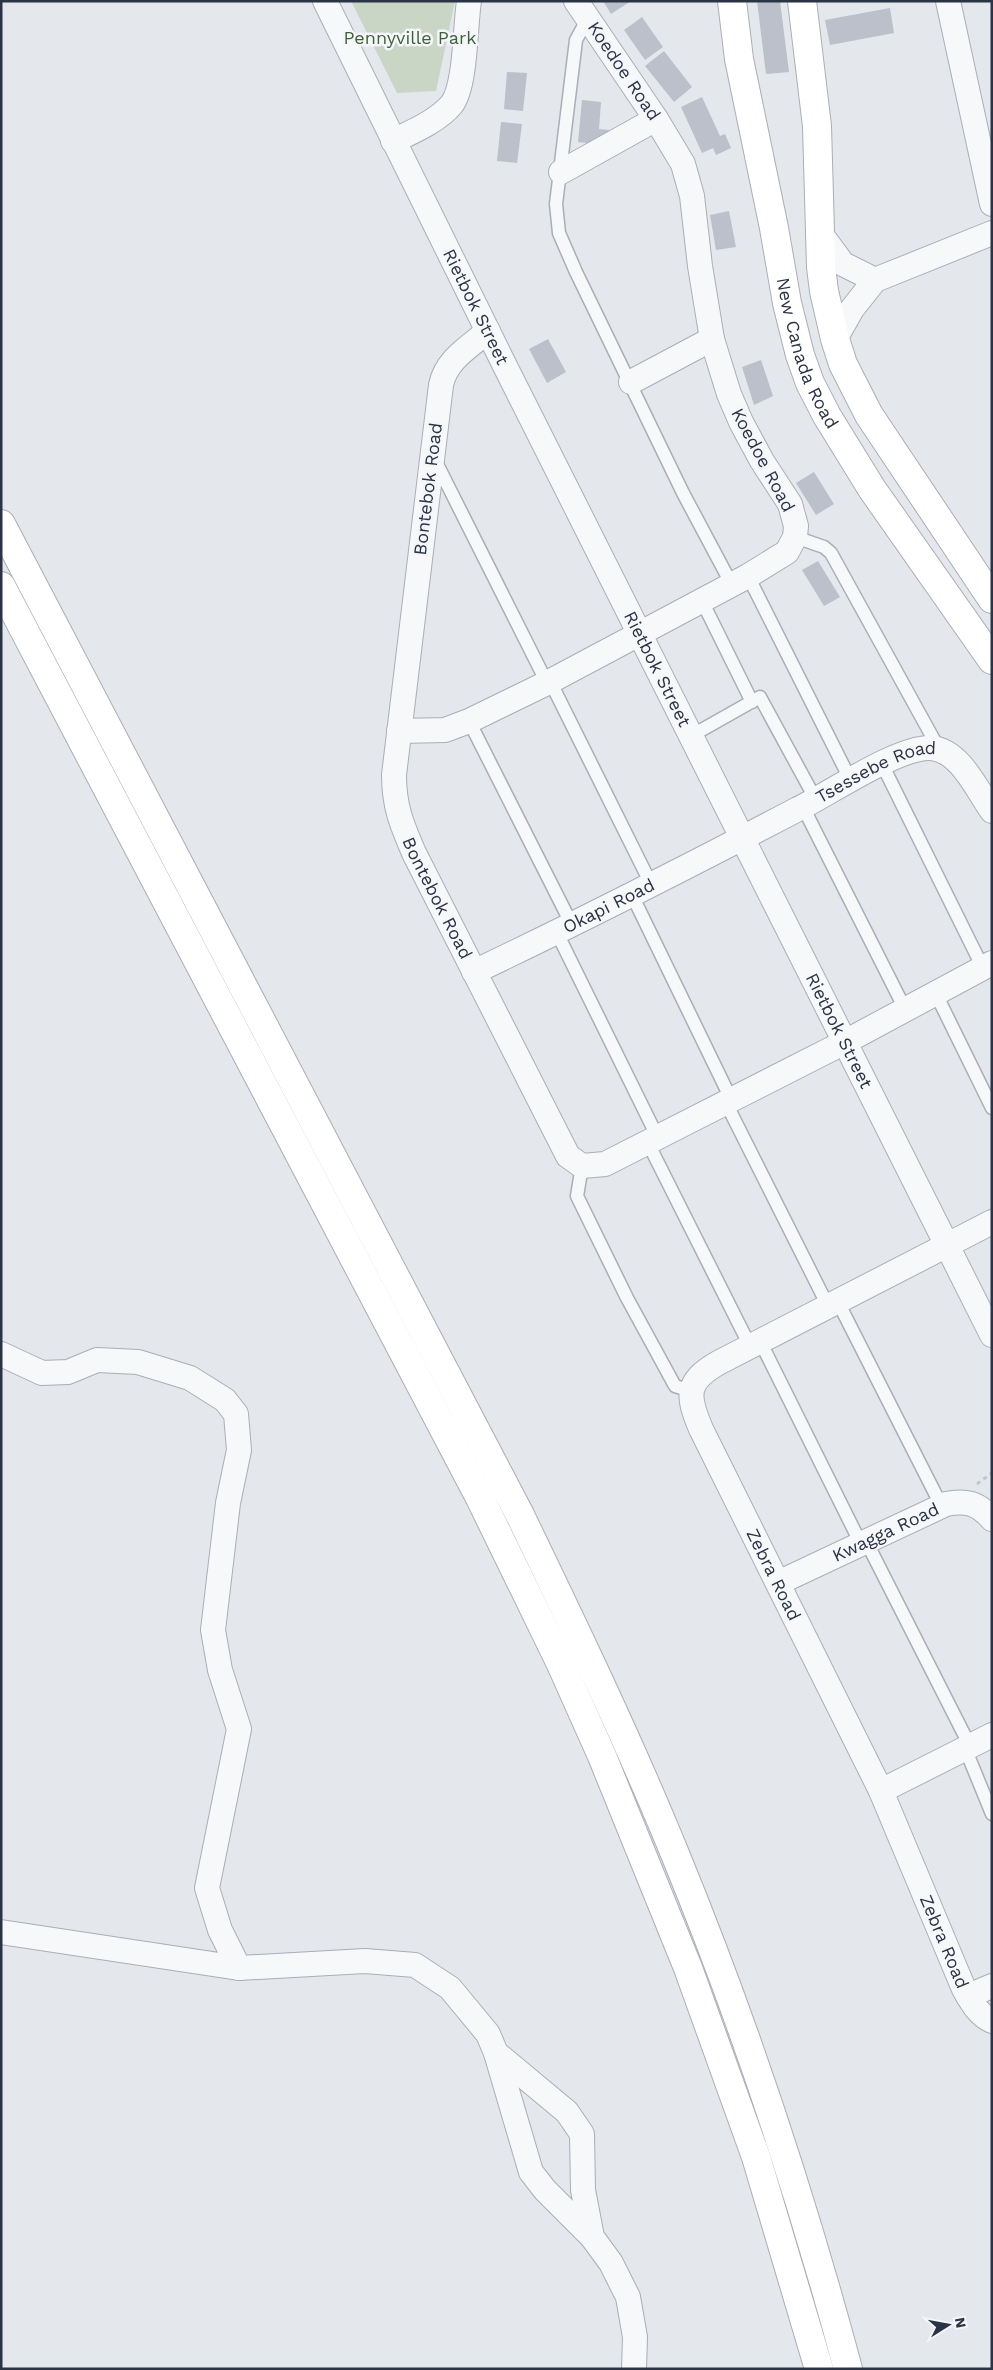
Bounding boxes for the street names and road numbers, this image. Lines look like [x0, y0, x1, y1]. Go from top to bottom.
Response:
street label: Koedoe Road [584, 17, 665, 124]
street label: Rietbok Street [439, 245, 514, 368]
street label: New Canada Road [773, 276, 843, 432]
street label: Koedoe Road [727, 404, 800, 515]
street label: Bontebok Road [409, 421, 446, 556]
street label: Rietbok Street [620, 607, 696, 730]
street label: Tsessebe Road [812, 737, 936, 807]
street label: Bontebok Road [398, 834, 477, 962]
street label: Okapi Road [559, 874, 658, 937]
street label: Rietbok Street [802, 969, 878, 1092]
street label: Kwagga Road [829, 1498, 942, 1566]
street label: Zebra Road [742, 1525, 805, 1624]
street label: Zebra Road [916, 1892, 974, 1992]

